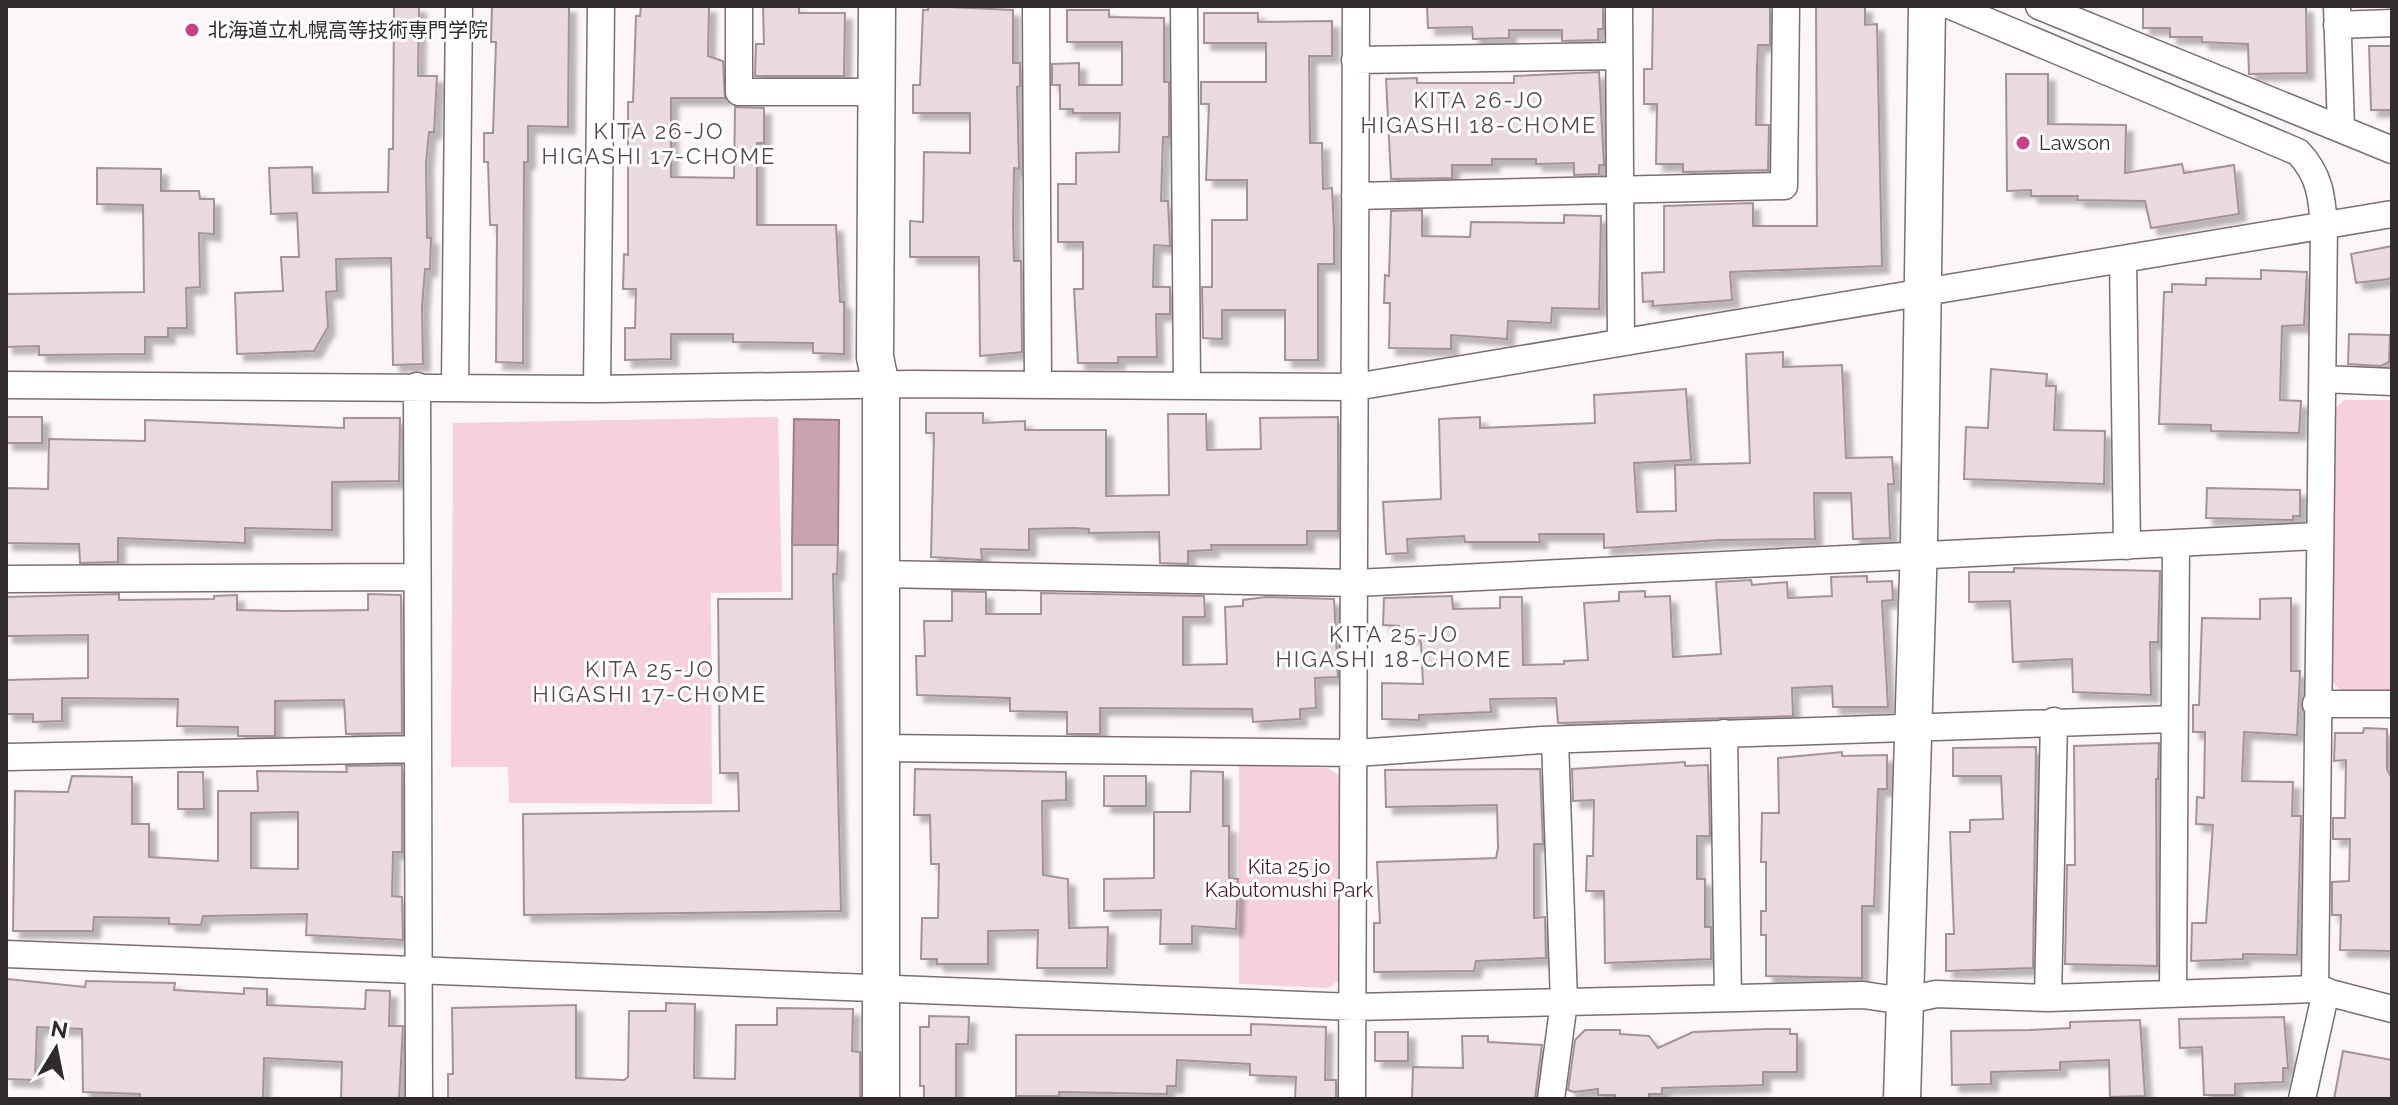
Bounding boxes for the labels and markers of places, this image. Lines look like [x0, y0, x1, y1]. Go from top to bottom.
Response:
place label: 北海道立札幌高等技術専門学院 [208, 18, 488, 42]
marker: 北海道立札幌高等技術専門学院 [183, 21, 201, 39]
place label: Lawson [2039, 131, 2110, 155]
marker: Lawson [2014, 134, 2032, 152]

